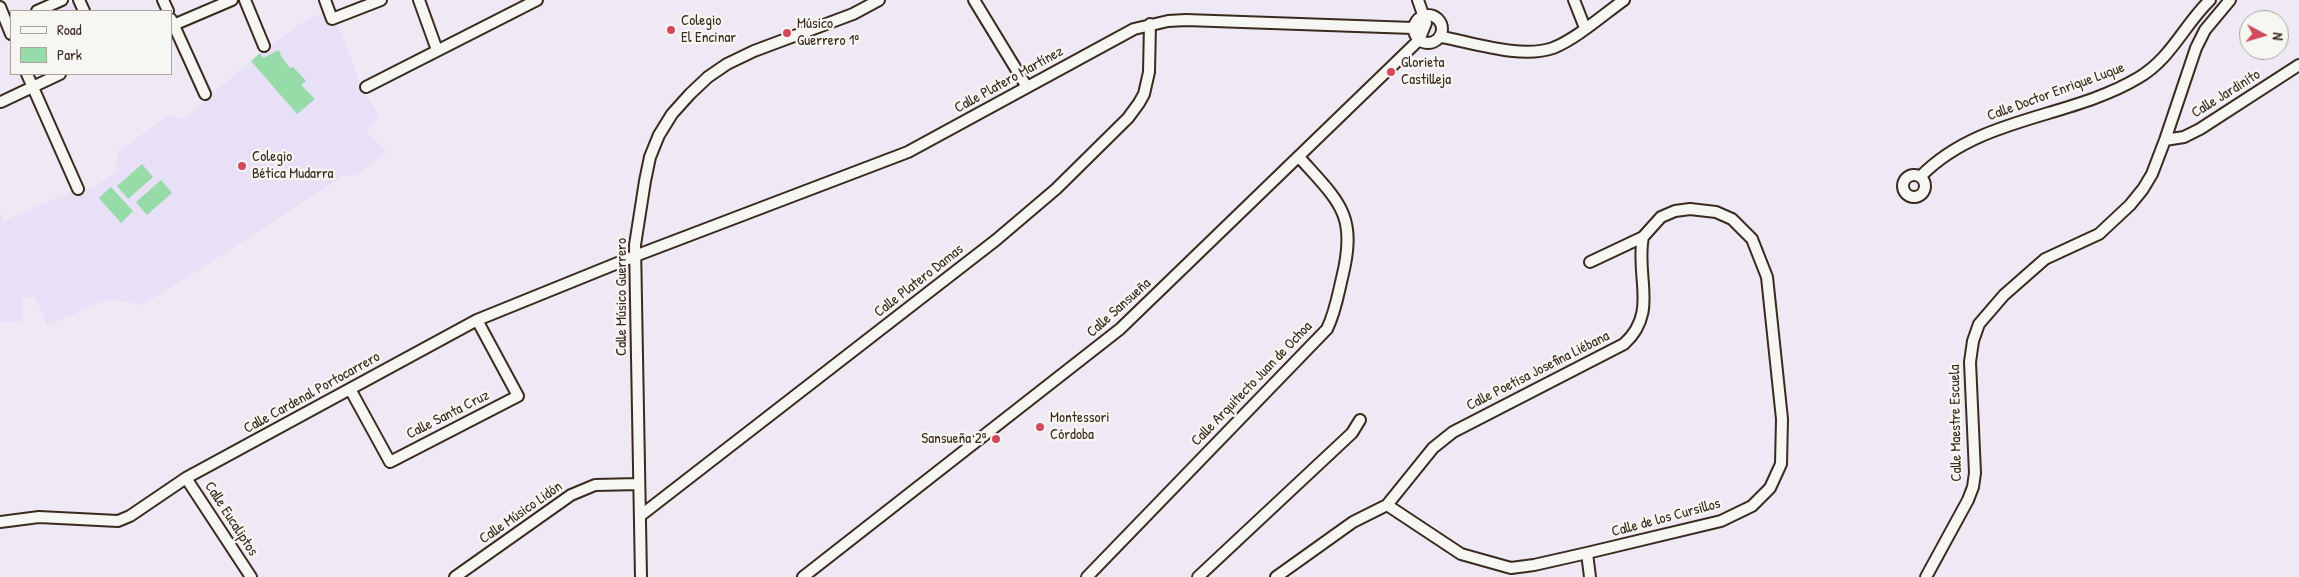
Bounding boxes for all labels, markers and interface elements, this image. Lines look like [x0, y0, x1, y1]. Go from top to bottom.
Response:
legend [10, 10, 172, 75]
north arrow [2239, 10, 2289, 60]
place label: Colegio El Encinar [681, 12, 736, 47]
place label: Músico Guerrero 1ª [797, 15, 859, 50]
text: Road [57, 19, 82, 40]
marker: Colegio El Encinar [665, 24, 677, 36]
marker: Músico Guerrero 1ª [781, 27, 793, 39]
text: N [2269, 32, 2288, 41]
street label: Calle Platero Martínez [951, 43, 1067, 117]
text: Park [57, 44, 82, 65]
place label: Glorieta Castilleja [1401, 54, 1451, 89]
street label: Calle Doctor Enrique Luque [1985, 59, 2127, 125]
marker: Glorieta Castilleja [1385, 66, 1397, 78]
street label: Calle Jardinito [2188, 66, 2264, 122]
place label: Colegio Bética Mudarra [252, 148, 333, 183]
marker: Colegio Bética Mudarra [236, 160, 248, 172]
street label: Calle Músico Guerrero [613, 238, 631, 356]
street label: Calle Platero Damas [871, 241, 967, 321]
street label: Calle Sansueña [1083, 275, 1155, 341]
street label: Calle Arquitecto Juan de Ochoa [1188, 318, 1316, 450]
street label: Calle Poetisa Josefina Liébana [1464, 327, 1612, 415]
street label: Calle Cardenal Portocarrero [241, 348, 383, 438]
street label: Calle Maestre Escuela [1946, 364, 1966, 482]
street label: Calle Santa Cruz [404, 386, 492, 444]
place label: Montessori Córdoba [1050, 409, 1110, 444]
marker: Montessori Córdoba [1034, 421, 1046, 433]
place label: Sansueña 2ª [921, 430, 986, 448]
marker: Sansueña 2ª [990, 433, 1002, 445]
street label: Calle Eucaliptos [200, 478, 262, 560]
street label: Calle Músico Lidón [476, 478, 566, 548]
street label: Calle de los Cursillos [1610, 495, 1722, 541]

